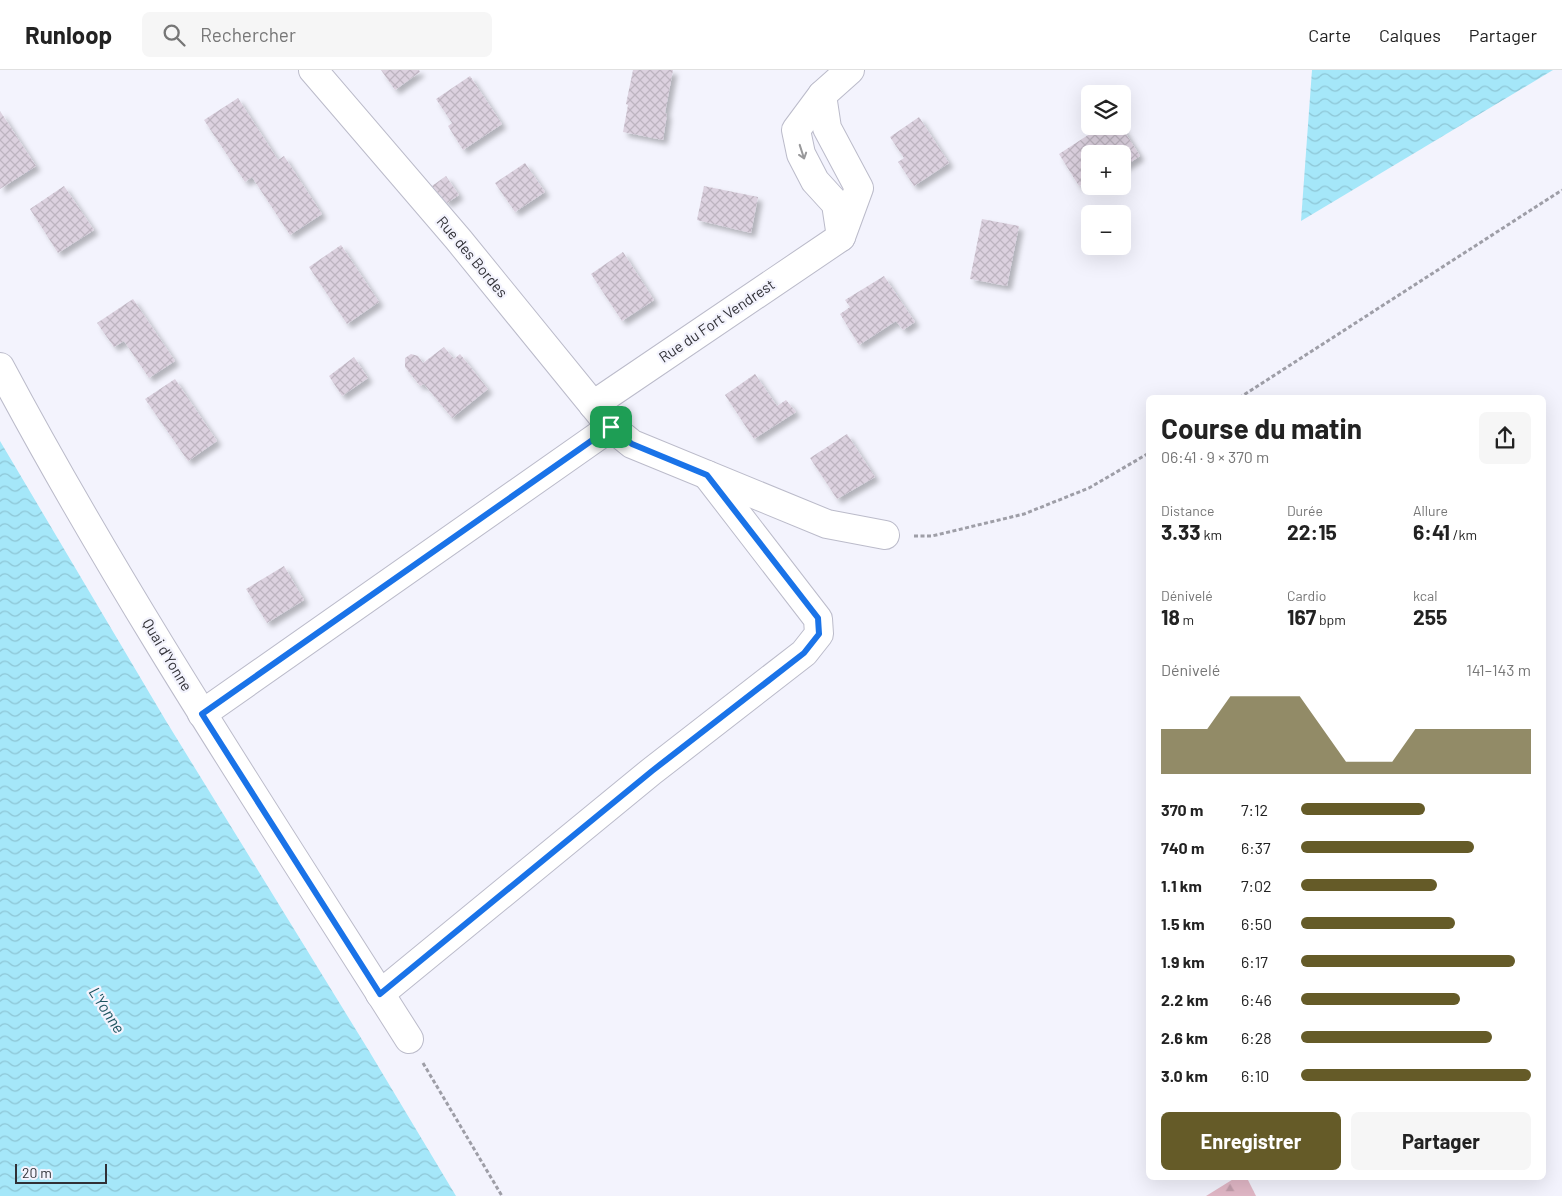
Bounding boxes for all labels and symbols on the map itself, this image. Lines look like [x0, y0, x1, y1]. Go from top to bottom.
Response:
one-way arrow [798, 144, 807, 160]
street label: Rue des Bordes [434, 212, 512, 301]
street label: Rue du Fort Vendrest [655, 275, 778, 366]
pin [590, 406, 632, 448]
street label: Quai d'Yonne [139, 615, 196, 694]
water label: L'Yonne [85, 983, 129, 1036]
scale bar [15, 1161, 108, 1184]

